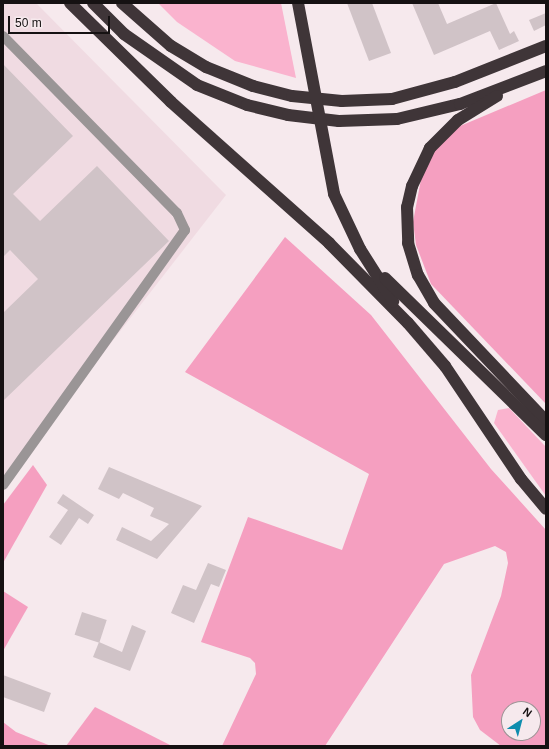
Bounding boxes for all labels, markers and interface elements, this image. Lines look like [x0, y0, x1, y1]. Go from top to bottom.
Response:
scale bar [10, 8, 112, 34]
text: 50 m [15, 16, 42, 30]
north arrow [501, 701, 541, 741]
text: N [521, 705, 534, 719]

